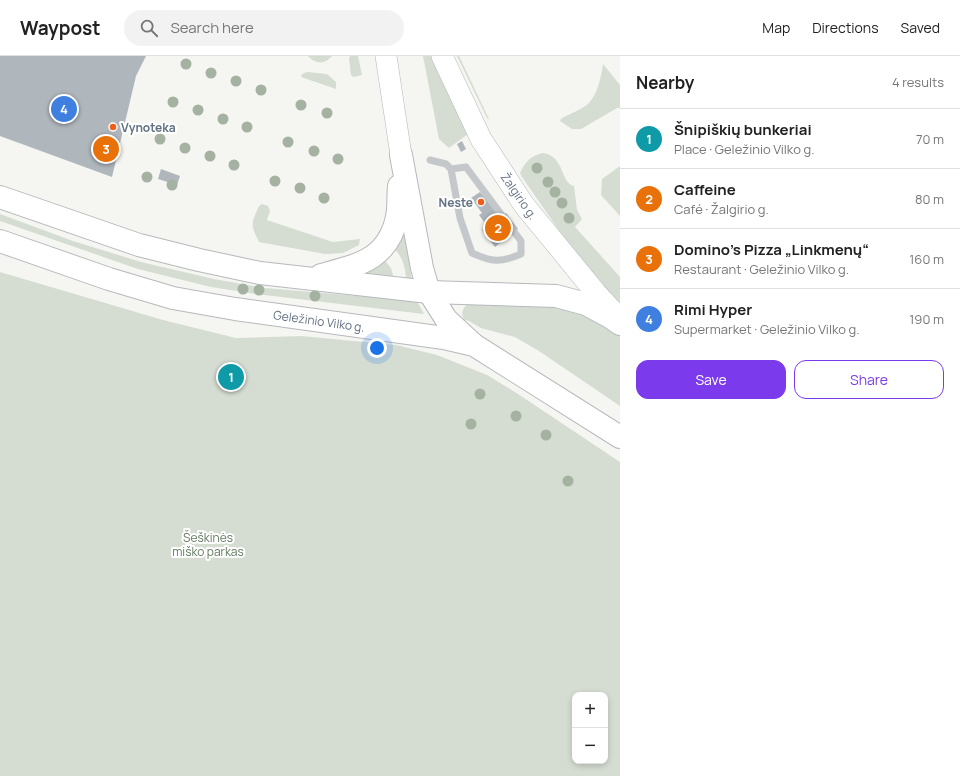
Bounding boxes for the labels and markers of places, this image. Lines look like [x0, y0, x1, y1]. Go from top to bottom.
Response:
pin: 4 [51, 94, 77, 124]
place label: Vynoteka [121, 119, 176, 136]
marker: Vynoteka [108, 122, 118, 132]
pin: 3 [93, 134, 119, 164]
place label: Neste [439, 194, 473, 211]
marker: Neste [476, 197, 486, 207]
pin: 2 [485, 213, 511, 243]
pin: 1 [218, 362, 244, 392]

